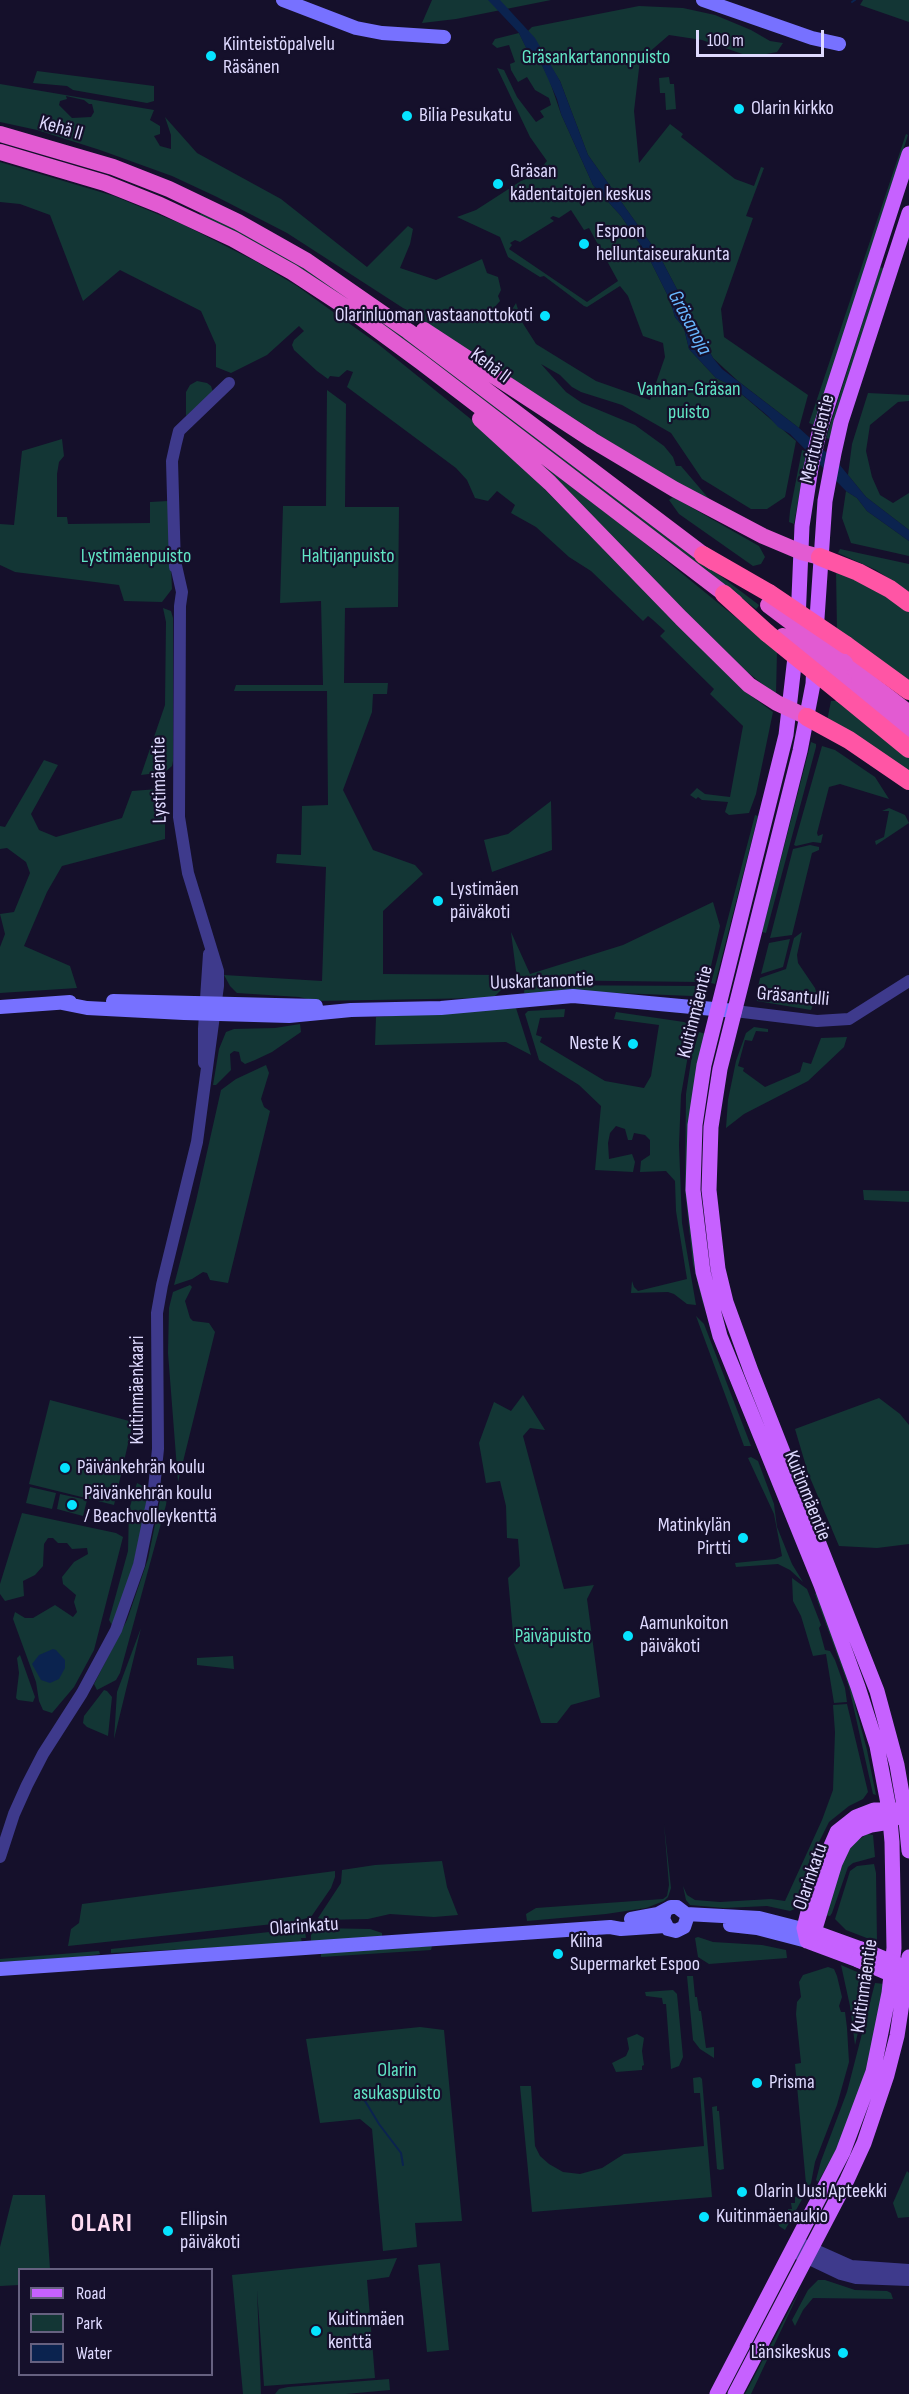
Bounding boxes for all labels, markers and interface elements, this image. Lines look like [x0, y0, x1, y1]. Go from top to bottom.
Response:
scale bar [699, 18, 826, 56]
text: 100 m [707, 30, 744, 51]
place label: Kiinteistöpalvelu Räsänen [223, 33, 335, 80]
park label: Gräsankartanonpuisto [522, 46, 670, 70]
marker: Kiinteistöpalvelu Räsänen [204, 49, 218, 63]
place label: Olarin kirkko [751, 97, 834, 121]
marker: Olarin kirkko [732, 102, 746, 116]
place label: Bilia Pesukatu [419, 104, 512, 128]
marker: Bilia Pesukatu [400, 109, 414, 123]
street label: Kehä II [36, 111, 86, 147]
place label: Gräsan kädentaitojen keskus [510, 160, 651, 207]
marker: Gräsan kädentaitojen keskus [491, 177, 505, 191]
place label: Espoon helluntaiseurakunta [596, 220, 730, 267]
marker: Espoon helluntaiseurakunta [577, 237, 591, 251]
water label: Gräsanoja [661, 286, 717, 360]
place label: Olarinluoman vastaanottokoti [335, 304, 533, 328]
marker: Olarinluoman vastaanottokoti [538, 309, 552, 323]
street label: Kehä II [465, 343, 515, 389]
park label: Vanhan-Gräsan puisto [637, 378, 741, 425]
street label: Merituulentie [795, 392, 841, 486]
park label: Lystimäenpuisto [81, 545, 191, 569]
park label: Haltijanpuisto [301, 545, 395, 569]
street label: Lystimäentie [147, 736, 173, 824]
place label: Lystimäen päiväkoti [450, 878, 519, 925]
marker: Lystimäen päiväkoti [431, 894, 445, 908]
street label: Kuitinmäentie [673, 963, 719, 1061]
street label: Uuskartanontie [490, 968, 594, 996]
street label: Gräsantulli [756, 982, 830, 1012]
place label: Neste K [569, 1032, 621, 1056]
marker: Neste K [626, 1037, 640, 1051]
street label: Kuitinmäenkaari [126, 1336, 150, 1444]
street label: Kuitinmäentie [778, 1448, 836, 1544]
place label: Päivänkehrän koulu [77, 1456, 205, 1480]
marker: Päivänkehrän koulu [58, 1461, 72, 1475]
place label: Päivänkehrän koulu / Beachvolleykenttä [84, 1482, 217, 1529]
marker: Päivänkehrän koulu / Beachvolleykenttä [65, 1498, 79, 1512]
place label: Matinkylän Pirtti [658, 1514, 731, 1561]
marker: Matinkylän Pirtti [736, 1531, 750, 1545]
place label: Aamunkoiton päiväkoti [640, 1612, 728, 1659]
park label: Päiväpuisto [515, 1625, 591, 1649]
marker: Aamunkoiton päiväkoti [621, 1629, 635, 1643]
street label: Olarinkatu [788, 1840, 834, 1914]
street label: Olarinkatu [269, 1913, 339, 1941]
place label: Kiina Supermarket Espoo [570, 1930, 700, 1977]
street label: Kuitinmäentie [847, 1938, 883, 2034]
marker: Kiina Supermarket Espoo [551, 1947, 565, 1961]
park label: Olarin asukaspuisto [353, 2059, 441, 2106]
place label: Prisma [769, 2071, 815, 2095]
marker: Prisma [750, 2076, 764, 2090]
place label: Olarin Uusi Apteekki [754, 2180, 887, 2204]
marker: Olarin Uusi Apteekki [735, 2185, 749, 2199]
place label: Kuitinmäenaukio [716, 2205, 828, 2229]
district label: OLARI [71, 2208, 133, 2240]
place label: Ellipsin päiväkoti [180, 2208, 240, 2255]
marker: Kuitinmäenaukio [697, 2210, 711, 2224]
marker: Ellipsin päiväkoti [161, 2224, 175, 2238]
legend [18, 2268, 213, 2376]
text: Road [76, 2283, 106, 2304]
place label: Kuitinmäen kenttä [328, 2308, 404, 2355]
text: Park [76, 2313, 102, 2334]
marker: Kuitinmäen kenttä [309, 2324, 323, 2338]
place label: Länsikeskus [751, 2341, 831, 2365]
text: Water [76, 2343, 112, 2364]
marker: Länsikeskus [836, 2346, 850, 2360]

